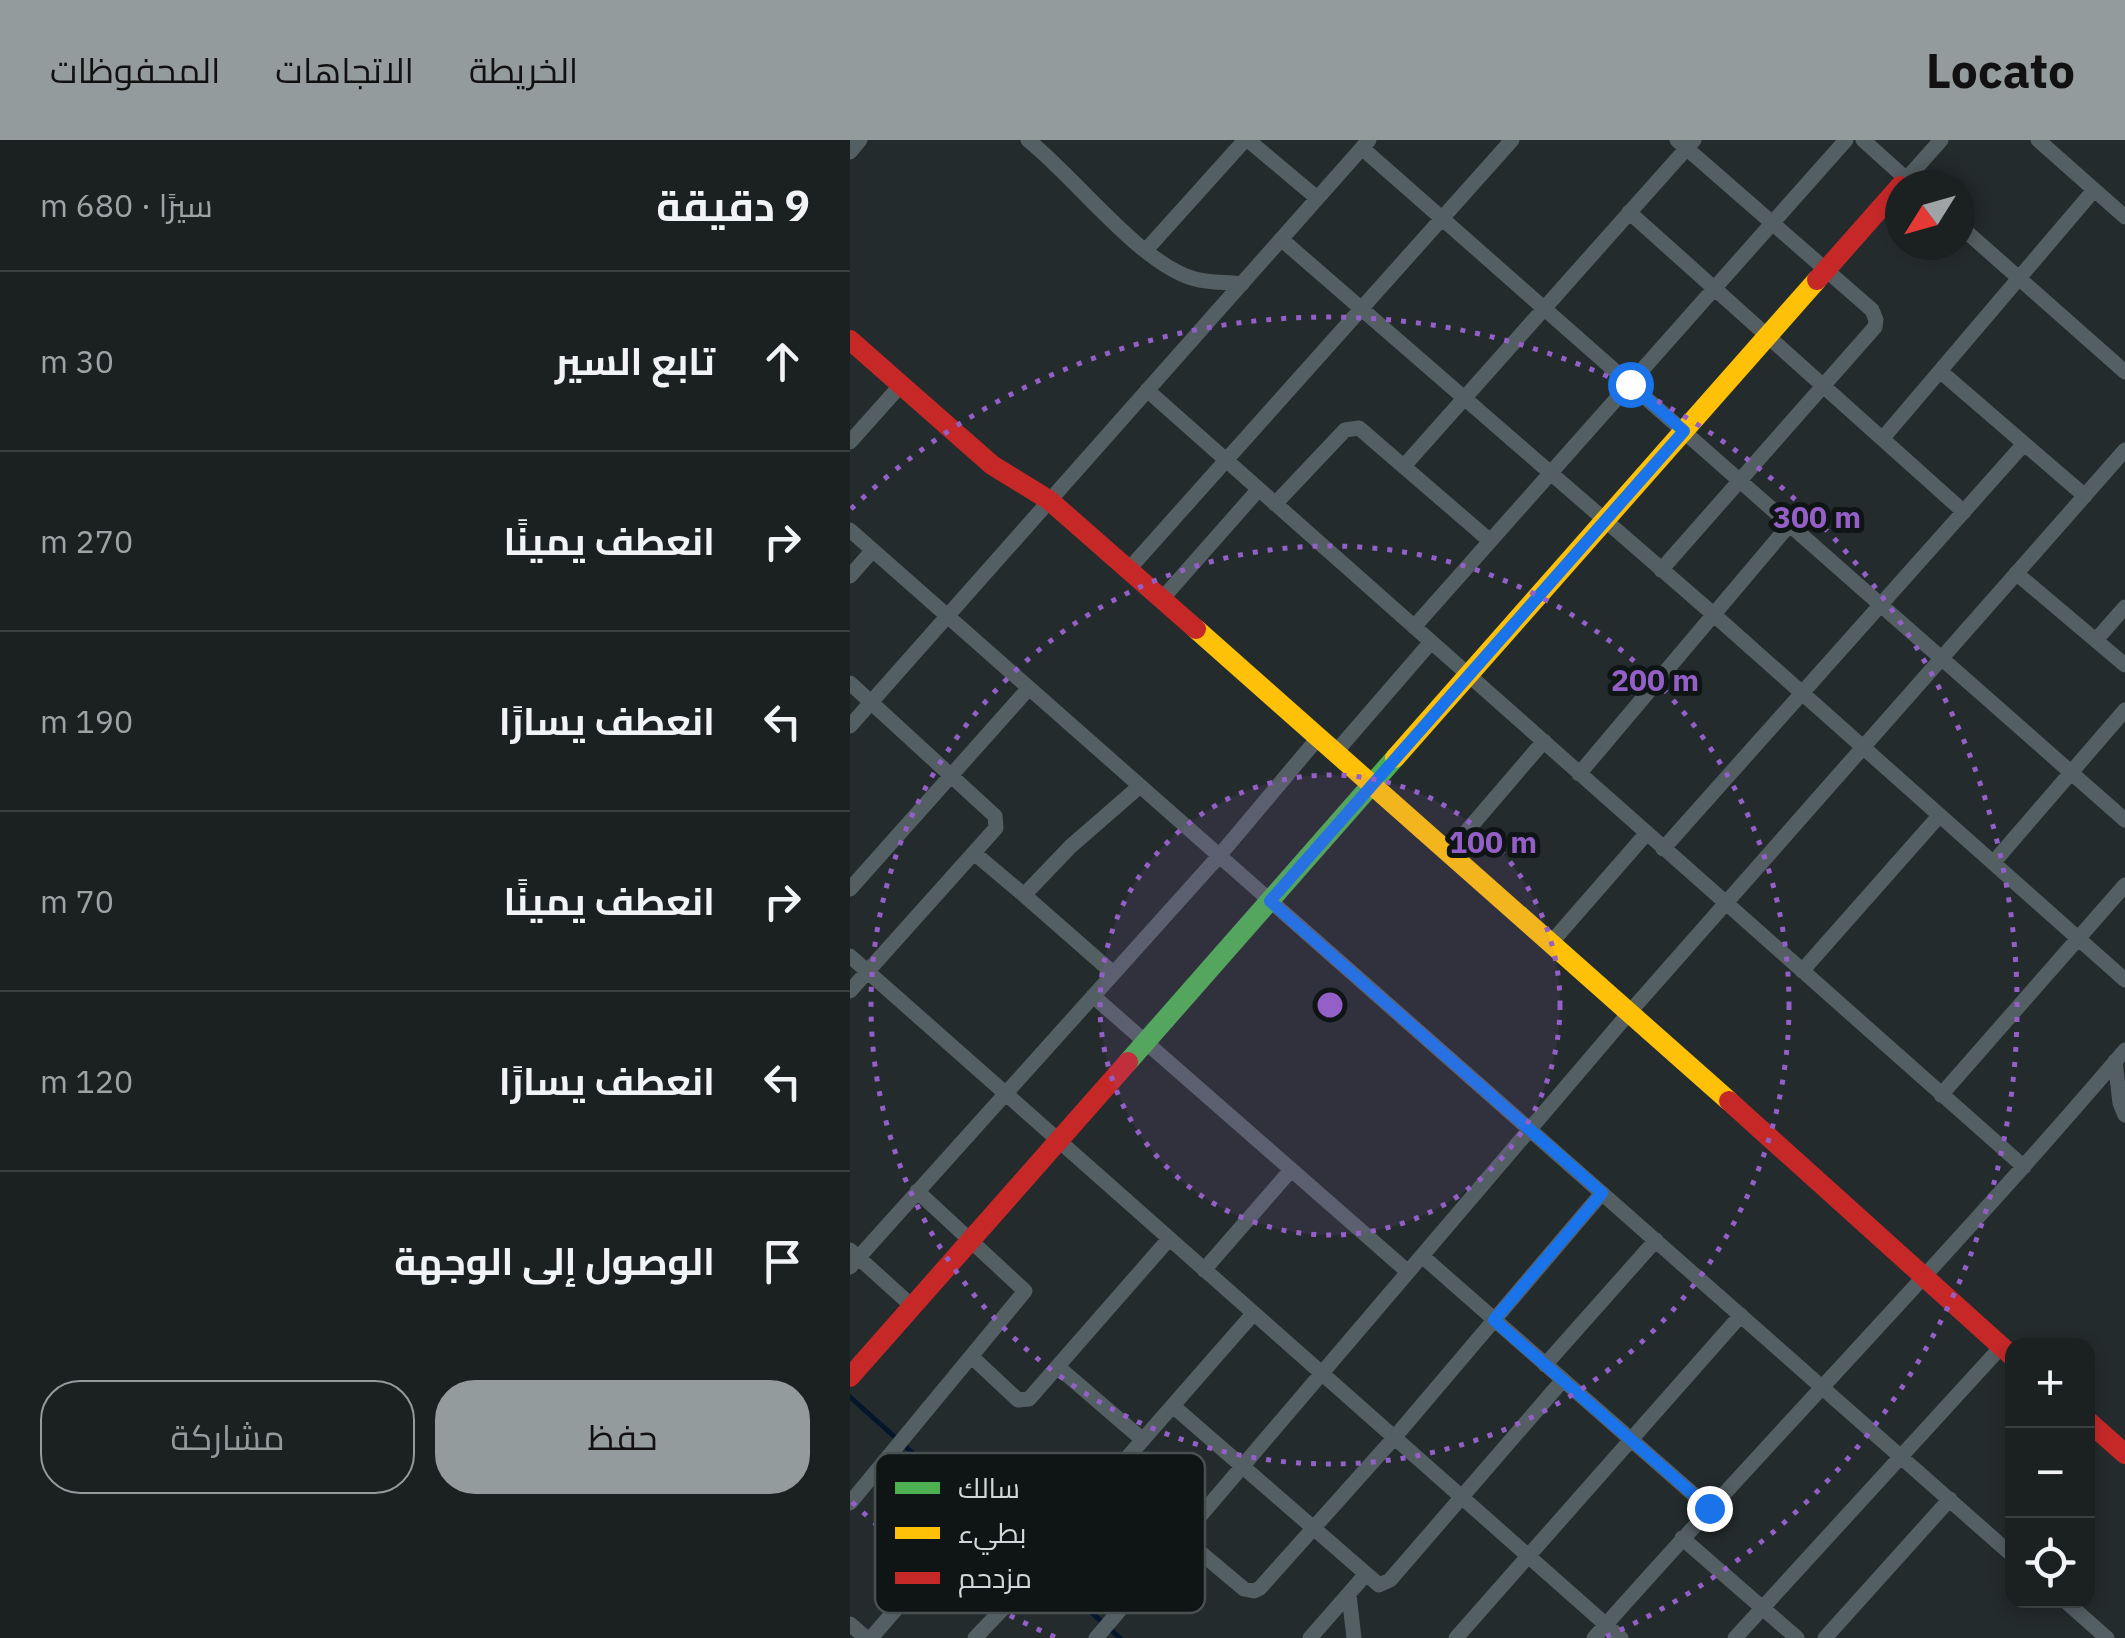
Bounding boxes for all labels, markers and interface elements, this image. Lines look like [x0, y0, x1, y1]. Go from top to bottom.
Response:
text: Locato [1926, 39, 2075, 101]
text: المحفوظات [50, 47, 220, 93]
text: الاتجاهات [275, 47, 414, 93]
text: الخريطة [469, 47, 578, 93]
north arrow [1885, 170, 1975, 260]
text: 9 دقيقة [656, 178, 810, 233]
text: سيرًا · 680 m [40, 184, 213, 226]
icon: ahead [755, 334, 810, 389]
text: تابع السير [555, 336, 715, 385]
text: 30 m [40, 340, 114, 382]
route start [1608, 362, 1654, 408]
text: 300 m [1773, 497, 1861, 536]
icon: right [755, 514, 810, 569]
text: انعطف يمينًا [503, 516, 715, 565]
text: 270 m [40, 520, 133, 562]
text: 200 m [1611, 660, 1699, 699]
icon: left [755, 694, 810, 749]
text: انعطف يسارًا [499, 696, 715, 745]
text: 190 m [40, 700, 133, 742]
text: 100 m [1449, 822, 1537, 861]
icon: right [755, 874, 810, 929]
text: انعطف يمينًا [503, 876, 715, 925]
text: 70 m [40, 880, 114, 922]
centre of rings [1312, 987, 1348, 1023]
icon: left [755, 1054, 810, 1109]
text: انعطف يسارًا [499, 1056, 715, 1105]
text: 120 m [40, 1060, 133, 1102]
icon: arrive [755, 1234, 810, 1289]
text: الوصول إلى الوجهة [394, 1236, 715, 1285]
map controls [2005, 1338, 2095, 1608]
button: + [2005, 1338, 2095, 1428]
button: مشاركة [40, 1380, 415, 1494]
button: حفظ [435, 1380, 810, 1494]
button: − [2005, 1428, 2095, 1518]
legend [875, 1453, 1205, 1613]
text: سالك [958, 1469, 1020, 1506]
route end [1687, 1486, 1733, 1532]
text: بطيء [958, 1514, 1026, 1555]
button: locate [2005, 1518, 2095, 1608]
text: مزدحم [958, 1559, 1032, 1598]

